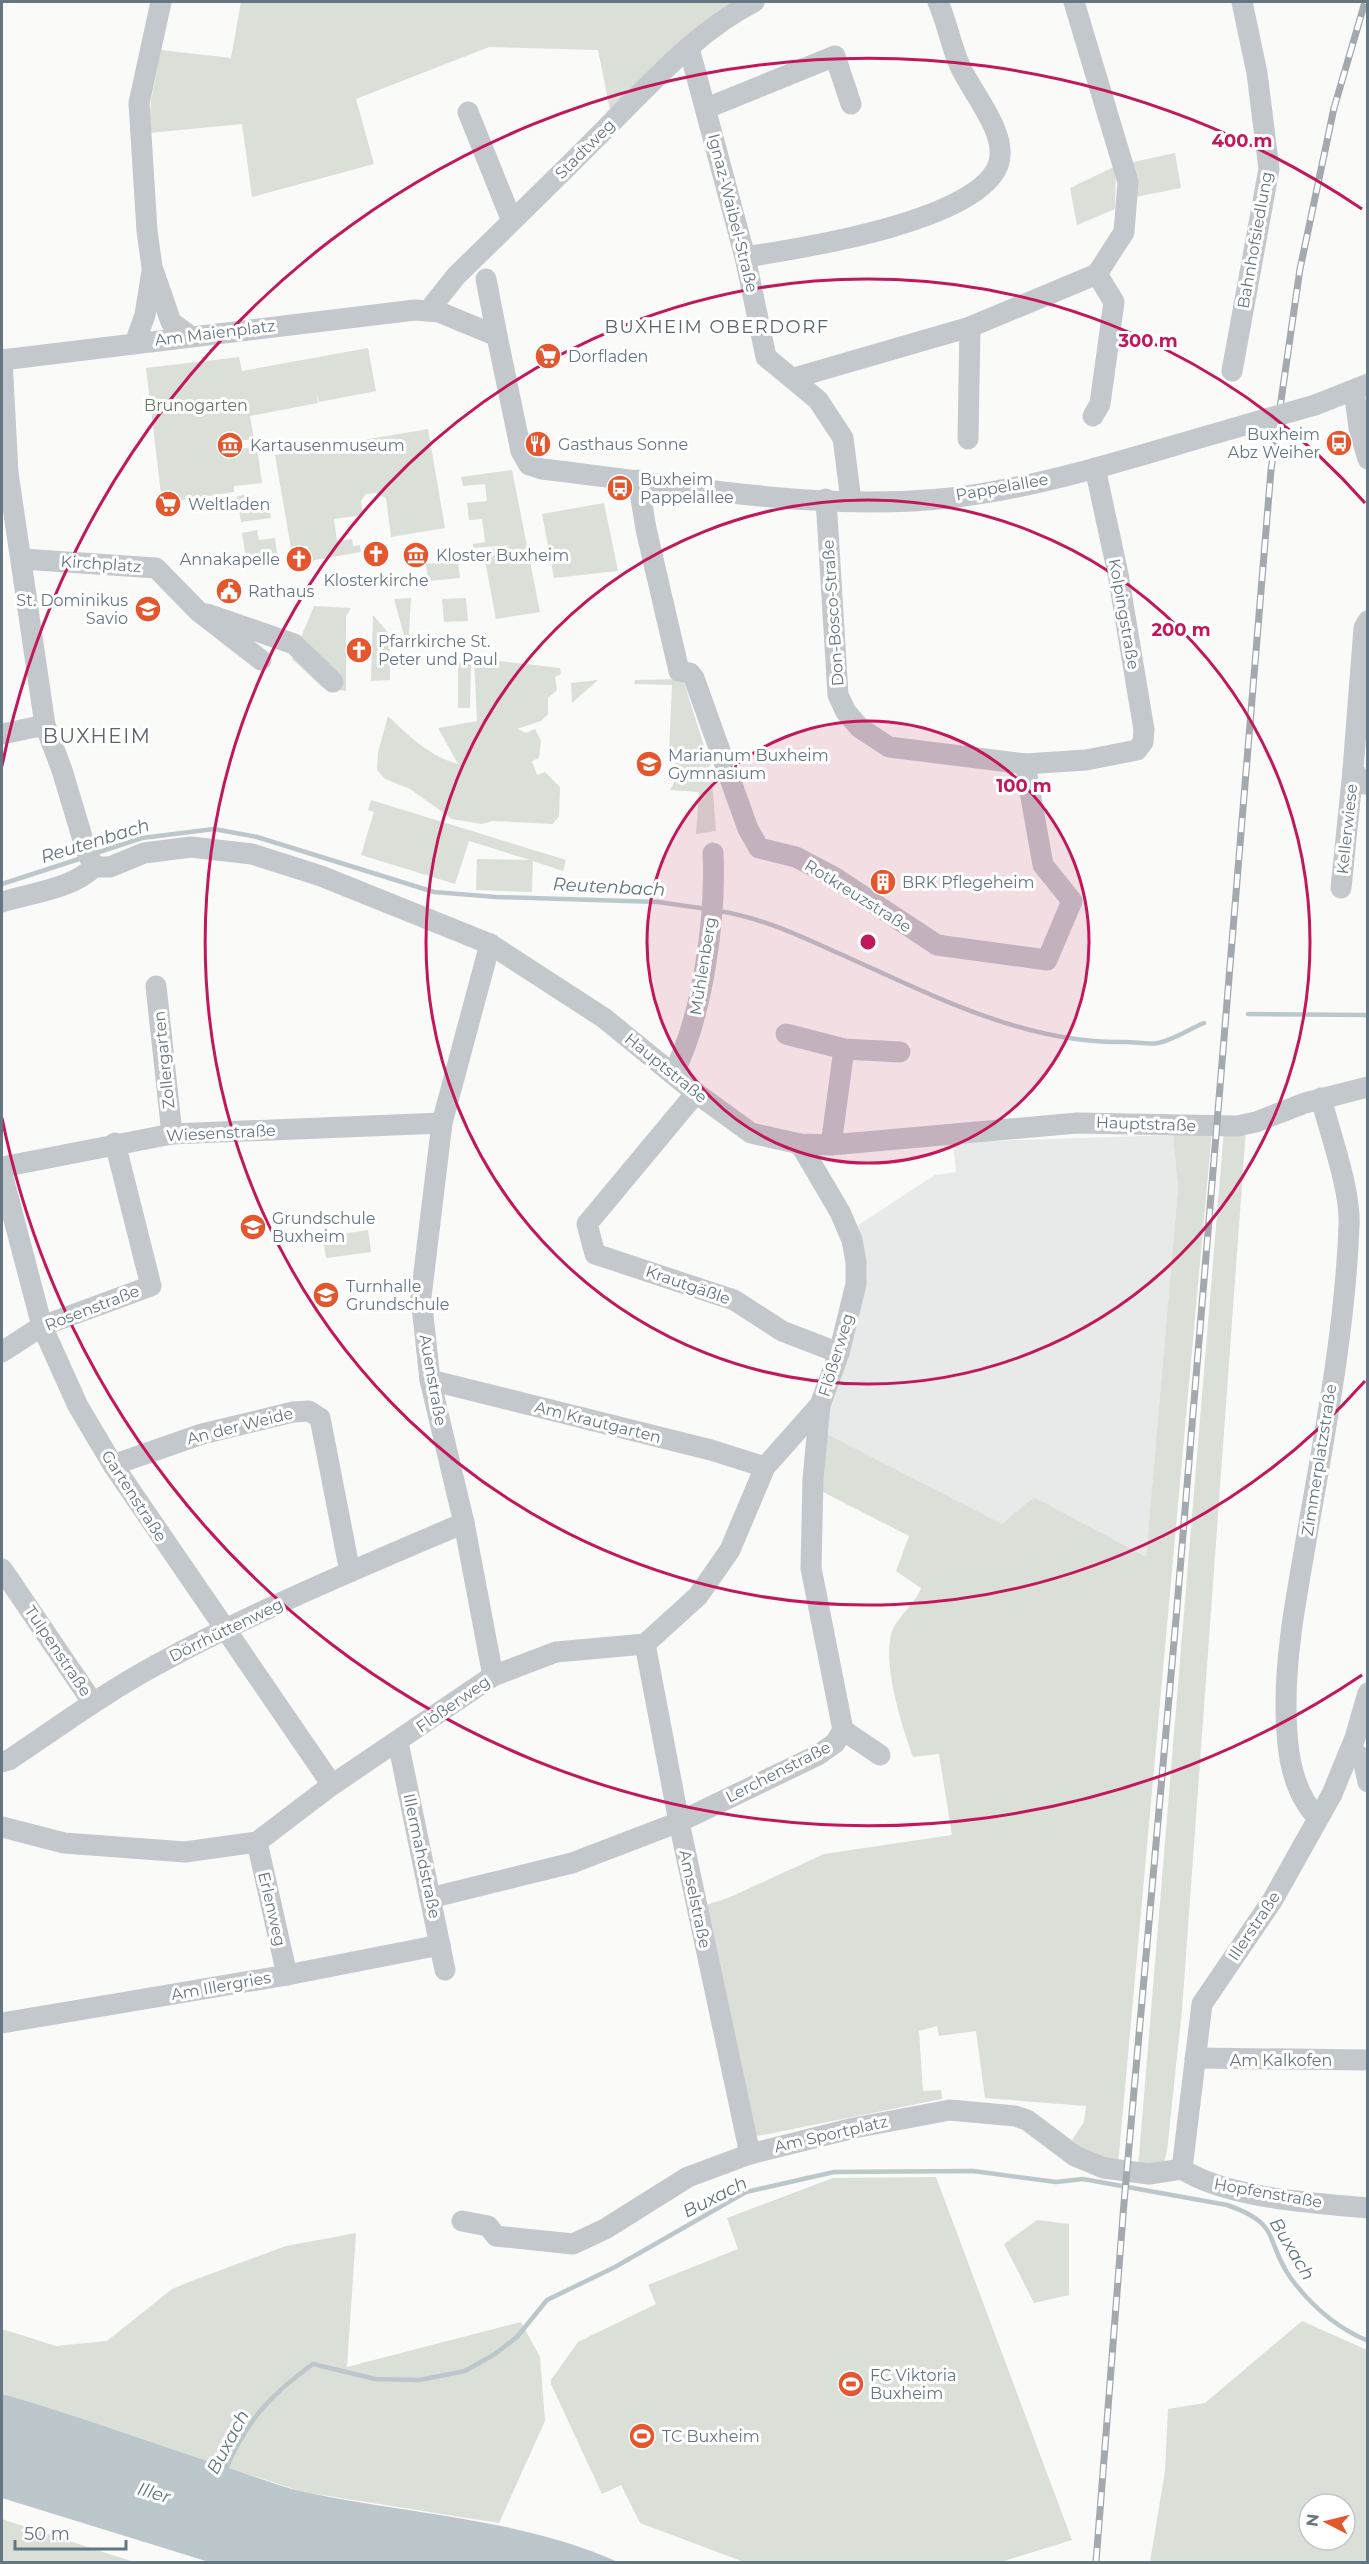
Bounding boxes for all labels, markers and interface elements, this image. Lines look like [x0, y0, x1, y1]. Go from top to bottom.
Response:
street label: Stadtweg [551, 115, 619, 183]
text: 400 m [1212, 130, 1272, 152]
street label: Ignaz-Waibel-Straße [704, 132, 762, 294]
street label: Bahnhofsiedlung [1234, 170, 1276, 310]
street label: Am Maienplatz [154, 316, 276, 350]
district label: BUXHEIM OBERDORF [604, 316, 830, 338]
text: 300 m [1117, 330, 1178, 352]
supermarket icon: Dorfladen [533, 341, 563, 371]
place label: Dorfladen [568, 347, 648, 366]
park label: Brunogarten [144, 396, 248, 415]
place label: Buxheim Abz Weiher [1228, 425, 1320, 462]
bus stop icon: Buxheim Abz Weiher [1324, 428, 1354, 458]
restaurant icon: Gasthaus Sonne [523, 429, 553, 459]
museum icon: Kartausenmuseum [215, 430, 245, 460]
place label: Gasthaus Sonne [558, 435, 688, 454]
place label: Kartausenmuseum [250, 436, 405, 455]
place label: Buxheim Pappelallee [640, 470, 734, 507]
street label: Pappelallee [954, 470, 1050, 504]
bus stop icon: Buxheim Pappelallee [605, 473, 635, 503]
supermarket icon: Weltladen [153, 489, 183, 519]
place label: Weltladen [188, 495, 270, 514]
church icon: Klosterkirche [361, 539, 391, 569]
street label: Don-Bosco-Straße [818, 539, 848, 687]
museum icon: Kloster Buxheim [401, 540, 431, 570]
church icon: Annakapelle [284, 544, 314, 574]
place label: Kloster Buxheim [436, 546, 569, 565]
place label: Annakapelle [180, 550, 280, 569]
street label: Kirchplatz [60, 552, 142, 576]
street label: Kolpingstraße [1105, 557, 1143, 671]
place label: Klosterkirche [323, 571, 429, 590]
public building icon: Rathaus [214, 576, 244, 606]
place label: Rathaus [248, 582, 314, 601]
place label: St. Dominikus Savio [16, 591, 128, 628]
school or university icon: St. Dominikus Savio [133, 594, 163, 624]
text: 200 m [1151, 619, 1211, 641]
place label: Pfarrkirche St. Peter und Paul [378, 632, 498, 669]
church icon: Pfarrkirche St. Peter und Paul [344, 635, 374, 665]
district label: BUXHEIM [43, 724, 151, 748]
place label: Marianum Buxheim Gymnasium [668, 746, 829, 783]
school or university icon: Marianum Buxheim Gymnasium [634, 749, 664, 779]
text: 100 m [996, 775, 1052, 797]
street label: Kellerwiese [1333, 783, 1361, 875]
water label: Reutenbach [38, 814, 152, 868]
street label: Rotkreuzstraße [801, 856, 915, 936]
building icon: BRK Pflegeheim [868, 867, 898, 897]
water label: Reutenbach [552, 873, 666, 901]
place label: BRK Pflegeheim [902, 873, 1035, 892]
street label: Mühlenberg [686, 915, 720, 1017]
centre of rings [858, 932, 878, 952]
street label: Zollergarten [149, 1010, 179, 1110]
street label: Hauptstraße [621, 1029, 711, 1107]
street label: Hauptstraße [1095, 1113, 1197, 1135]
street label: Wiesenstraße [166, 1121, 276, 1145]
place label: Grundschule Buxheim [272, 1209, 375, 1246]
school or university icon: Grundschule Buxheim [238, 1212, 268, 1242]
street label: Krautgäßle [643, 1262, 733, 1308]
place label: Turnhalle Grundschule [346, 1277, 449, 1314]
school or university icon: Turnhalle Grundschule [311, 1280, 341, 1310]
street label: Rosenstraße [42, 1281, 142, 1335]
street label: Flößerweg [814, 1311, 858, 1399]
street label: Auenstraße [416, 1333, 450, 1427]
street label: Zimmerplatzstraße [1298, 1383, 1340, 1537]
street label: Am Krautgarten [533, 1397, 663, 1447]
street label: An der Weide [185, 1404, 295, 1448]
street label: Gartenstraße [97, 1447, 171, 1545]
street label: Dörrhüttenweg [166, 1594, 286, 1666]
street label: Tulpenstraße [21, 1602, 95, 1700]
street label: Flößerweg [412, 1672, 494, 1736]
street label: Lerchenstraße [722, 1737, 834, 1807]
street label: Illermahdstraße [399, 1792, 445, 1920]
street label: Amselstraße [675, 1848, 715, 1950]
street label: Erlenweg [254, 1870, 290, 1948]
street label: Illerstraße [1224, 1888, 1284, 1964]
street label: Am Illergries [170, 1968, 273, 2004]
street label: Am Kalkofen [1230, 2051, 1332, 2070]
street label: Am Sportplatz [772, 2112, 890, 2156]
water label: Buxach [679, 2171, 751, 2223]
street label: Hopfenstraße [1212, 2174, 1324, 2212]
water label: Buxach [1265, 2214, 1319, 2284]
place label: FC Viktoria Buxheim [870, 2366, 957, 2403]
sports icon: FC Viktoria Buxheim [836, 2369, 866, 2399]
water label: Buxach [202, 2406, 254, 2478]
sports icon: TC Buxheim [627, 2421, 657, 2451]
place label: TC Buxheim [662, 2427, 760, 2446]
water label: Iller [135, 2478, 174, 2509]
north arrow [1297, 2492, 1357, 2552]
scale bar [15, 2513, 126, 2551]
text: N [1302, 2513, 1323, 2528]
text: 50 m [24, 2523, 70, 2545]

